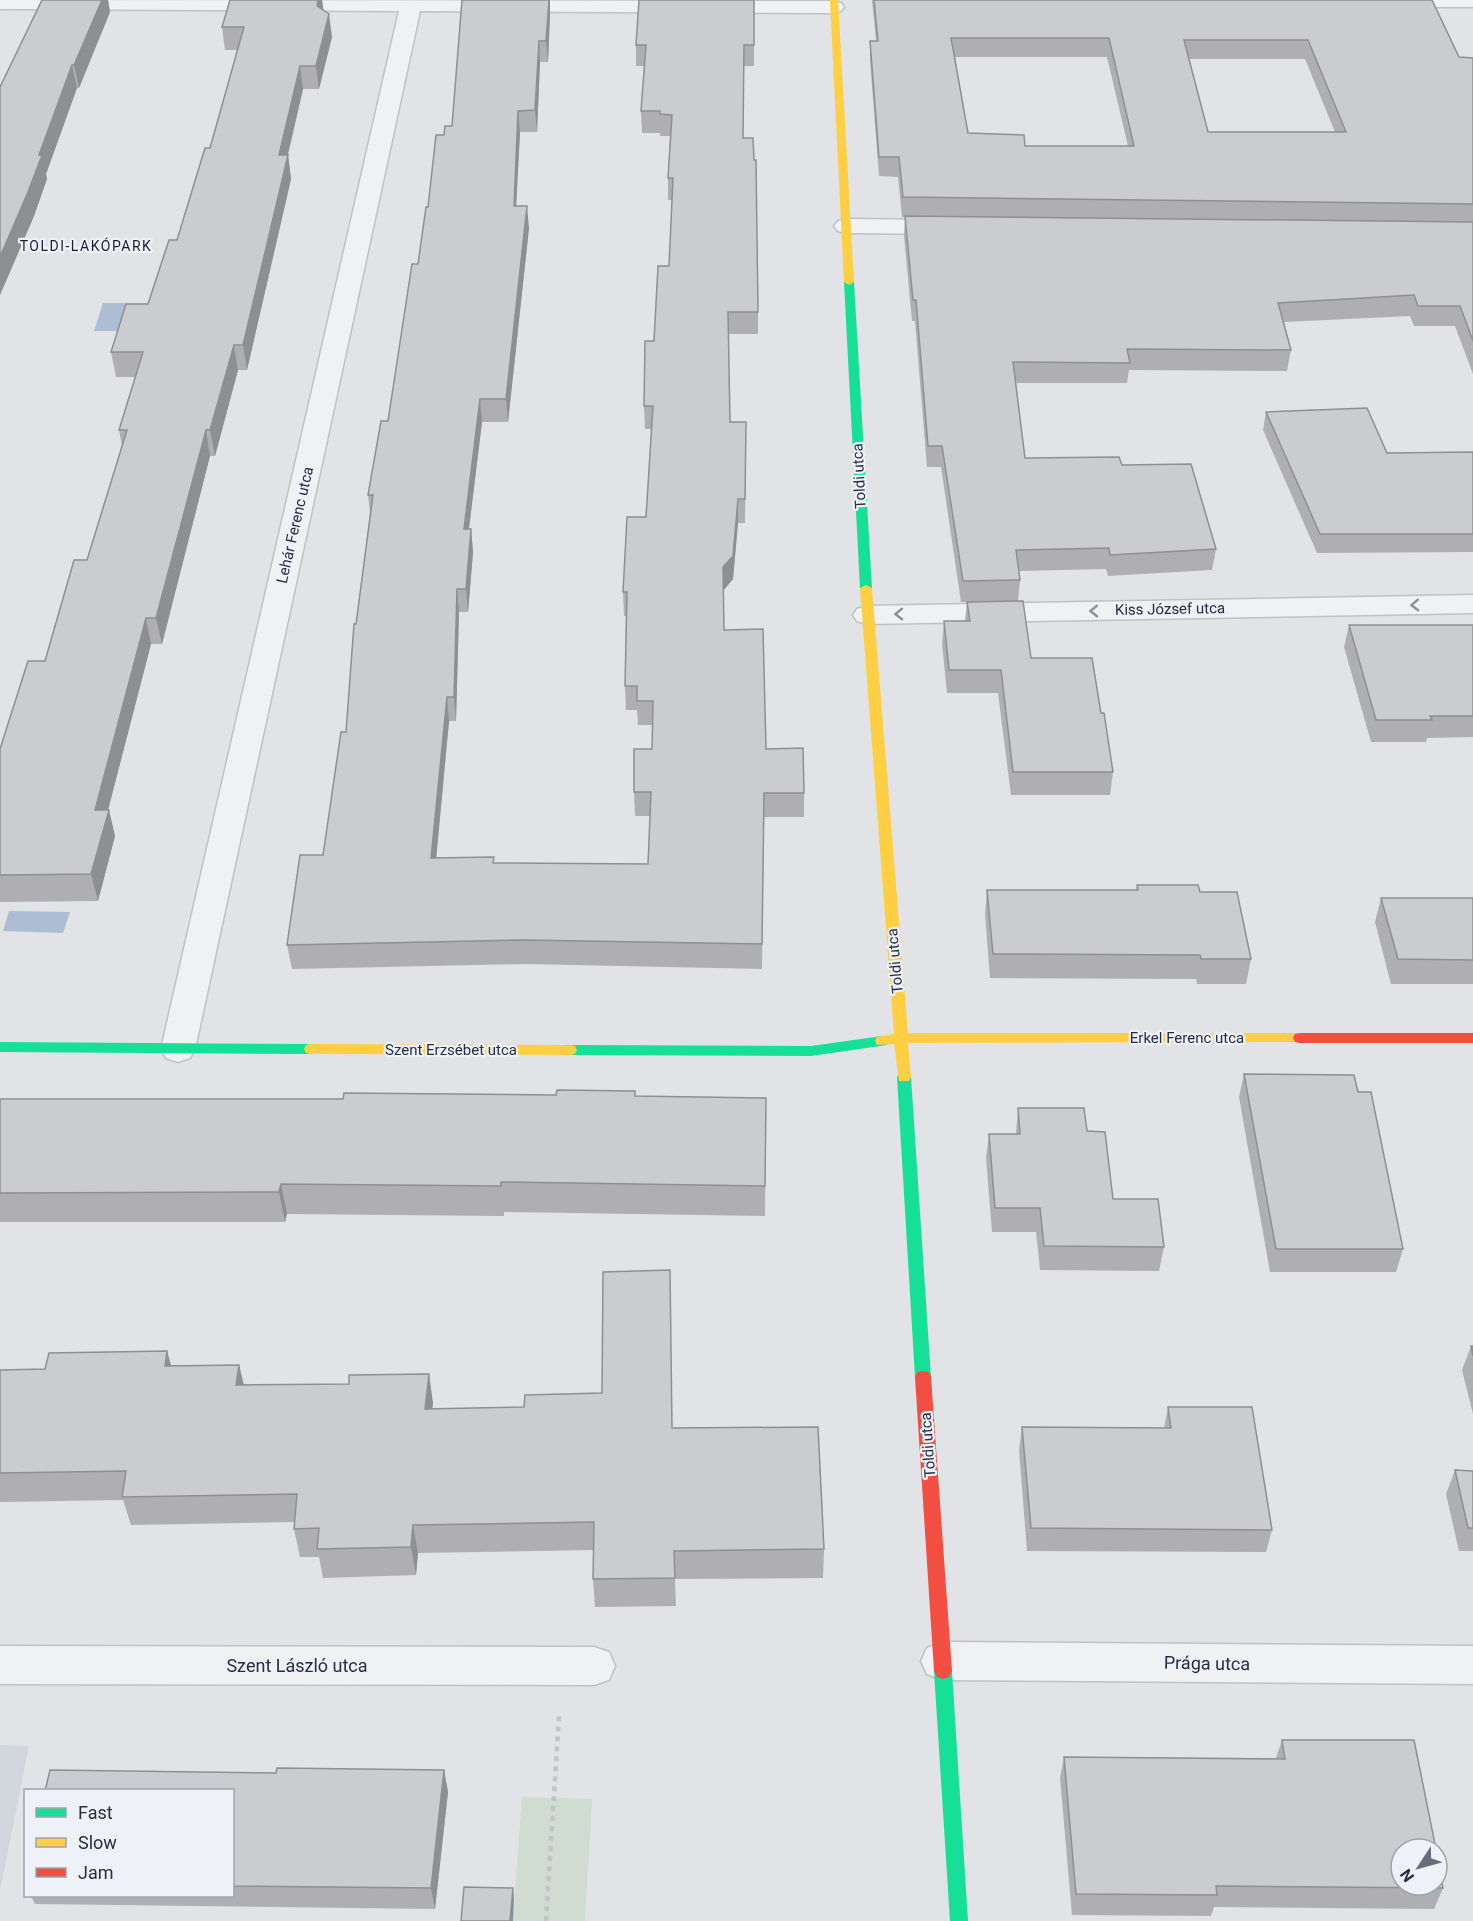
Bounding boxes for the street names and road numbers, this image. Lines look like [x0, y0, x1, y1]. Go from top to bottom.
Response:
street label: Toldi utca [848, 443, 870, 509]
street label: Lehár Ferenc utca [273, 465, 317, 585]
street label: Kiss József utca [1115, 599, 1225, 619]
street label: Toldi utca [883, 928, 907, 994]
street label: Erkel Ferenc utca [1130, 1029, 1244, 1047]
street label: Szent Erzsébet utca [385, 1041, 517, 1059]
street label: Toldi utca [917, 1412, 939, 1478]
street label: Prága utca [1164, 1652, 1250, 1674]
street label: Szent László utca [226, 1655, 368, 1676]

